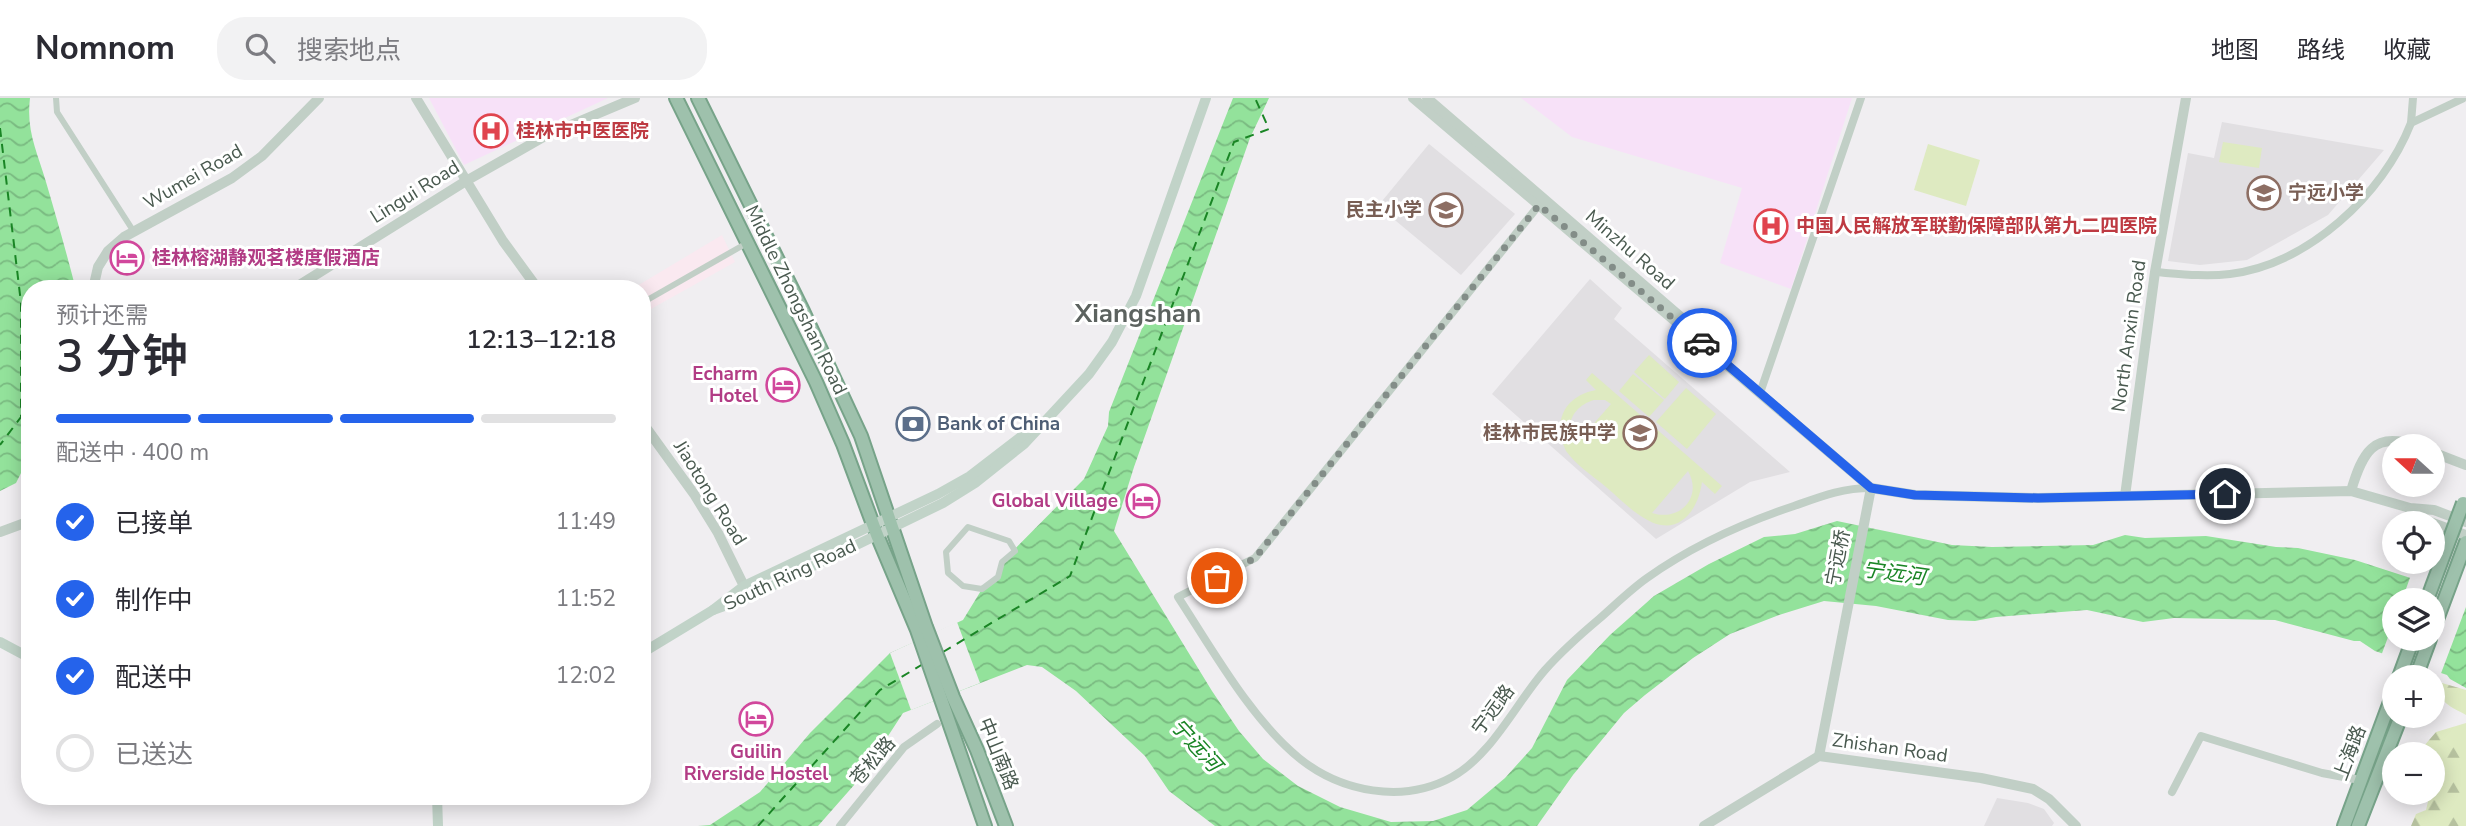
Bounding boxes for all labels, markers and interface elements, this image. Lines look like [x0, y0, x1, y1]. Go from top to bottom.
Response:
search box [217, 17, 707, 80]
text: Nomnom [35, 26, 175, 71]
icon: search [241, 29, 279, 67]
text: 搜索地点 [297, 33, 401, 68]
text: 地图 [2211, 34, 2259, 66]
text: 路线 [2297, 34, 2345, 66]
text: 收藏 [2383, 34, 2431, 66]
hospital icon: 桂林市中医医院 [472, 112, 510, 150]
place label: 桂林市中医医院 [516, 118, 649, 144]
street label: Wumei Road [139, 138, 247, 216]
street label: Lingui Road [365, 154, 465, 230]
school or university icon: 宁远小学 [2245, 174, 2283, 212]
place label: 宁远小学 [2288, 180, 2364, 206]
school or university icon: 民主小学 [1427, 191, 1465, 229]
place label: 民主小学 [1346, 197, 1422, 223]
street label: Middle Zhongshan Road [739, 201, 853, 399]
street label: Minzhu Road [1580, 204, 1680, 296]
hospital icon: 中国人民解放军联勤保障部队第九二四医院 [1752, 207, 1790, 245]
place label: 中国人民解放军联勤保障部队第九二四医院 [1796, 213, 2157, 239]
hotel icon: 桂林榕湖静观茗楼度假酒店 [108, 239, 146, 277]
place label: 桂林榕湖静观茗楼度假酒店 [152, 245, 380, 271]
street label: North Anxin Road [2105, 258, 2153, 414]
district label: Xiangshan [1074, 296, 1201, 331]
text: 预计还需 [56, 300, 148, 331]
courier [1667, 308, 1737, 378]
text: 12:13–12:18 [466, 322, 616, 357]
icon: car [1683, 324, 1721, 362]
text: 3 分钟 [56, 325, 188, 388]
place label: Echarm Hotel [692, 361, 758, 409]
hotel icon: Echarm Hotel [764, 366, 802, 404]
bank icon: Bank of China [894, 405, 932, 443]
place label: Bank of China [937, 411, 1060, 437]
school or university icon: 桂林市民族中学 [1621, 414, 1659, 452]
place label: 桂林市民族中学 [1483, 420, 1616, 446]
north arrow [2382, 434, 2445, 497]
map controls [2382, 434, 2445, 805]
street label: Jiaotong Road [667, 435, 753, 550]
text: 配送中 · 400 m [56, 437, 209, 468]
pin [2195, 464, 2255, 524]
icon: home [2206, 475, 2244, 513]
hotel icon: Global Village [1124, 482, 1162, 520]
place label: Global Village [991, 488, 1118, 514]
icon: check [56, 503, 94, 541]
text: 已接单 [115, 506, 193, 541]
text: 11:49 [556, 506, 616, 537]
button: locate [2382, 511, 2445, 574]
street label: 宁远桥 [1820, 528, 1856, 588]
street label: South Ring Road [720, 533, 860, 617]
pin [1187, 548, 1247, 608]
water label: 宁远河 [1861, 555, 1931, 592]
icon: bag [1198, 559, 1236, 597]
icon: check [56, 580, 94, 618]
text: 制作中 [115, 583, 193, 618]
text: 11:52 [556, 583, 616, 614]
button: layers [2382, 588, 2445, 651]
icon: check [56, 657, 94, 695]
text: 配送中 [115, 660, 193, 695]
text: 12:02 [556, 660, 616, 691]
button: + [2382, 665, 2445, 728]
street label: 宁远路 [1465, 679, 1521, 741]
hotel icon: Guilin Riverside Hostel [737, 700, 775, 738]
water label: 宁远河 [1165, 712, 1230, 781]
street label: 中山南路 [972, 714, 1024, 794]
street label: 上海路 [2328, 722, 2372, 784]
street label: Zhishan Road [1831, 727, 1949, 769]
street label: 苍松路 [844, 731, 902, 791]
text: 已送达 [115, 737, 193, 772]
place label: Guilin Riverside Hostel [684, 739, 828, 787]
button: − [2382, 742, 2445, 805]

